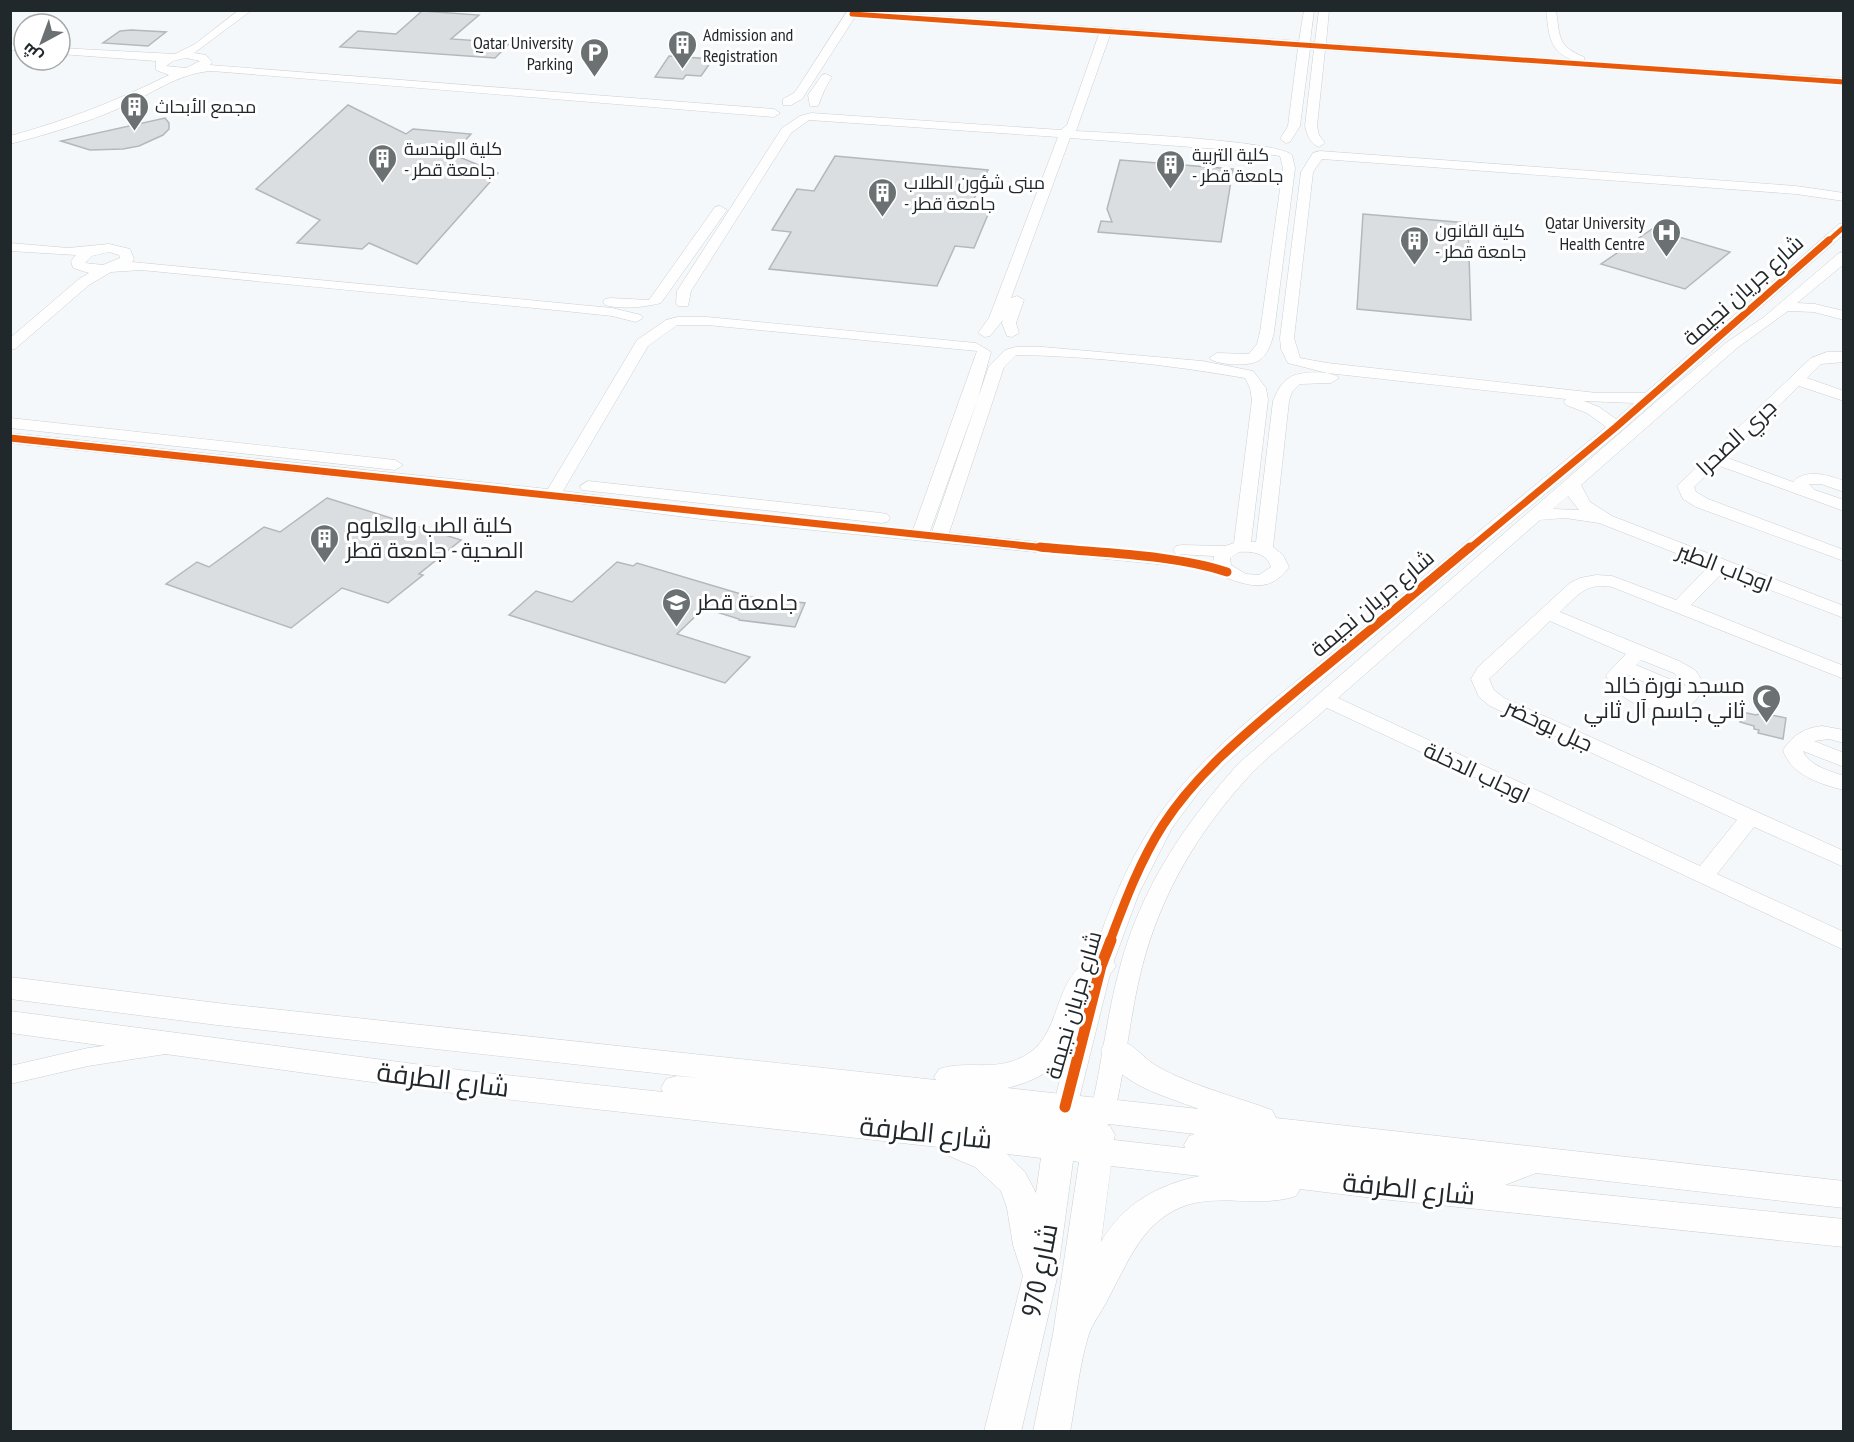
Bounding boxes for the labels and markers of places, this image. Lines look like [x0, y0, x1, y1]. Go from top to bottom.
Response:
place label: Admission and Registration [703, 23, 793, 67]
building icon: Admission and Registration [666, 28, 698, 70]
place label: Qatar University Parking [473, 31, 573, 75]
parking icon: Qatar University Parking [578, 36, 610, 78]
building icon: مجمع الأبحاث [118, 90, 150, 132]
place label: مجمع الأبحاث [155, 95, 256, 119]
place label: كلية الهندسة - جامعة قطر [404, 137, 502, 181]
building icon: كلية الهندسة - جامعة قطر [367, 142, 399, 184]
place label: كلية التربية - جامعة قطر [1192, 143, 1283, 187]
building icon: كلية التربية - جامعة قطر [1155, 148, 1187, 190]
place label: مبنى شؤون الطلاب - جامعة قطر [904, 171, 1045, 215]
building icon: مبنى شؤون الطلاب - جامعة قطر [867, 176, 899, 218]
place label: Qatar University Health Centre [1545, 211, 1645, 255]
hospital icon: Qatar University Health Centre [1650, 216, 1682, 258]
place label: كلية القانون - جامعة قطر [1435, 219, 1526, 263]
building icon: كلية القانون - جامعة قطر [1398, 224, 1430, 266]
place label: كلية الطب والعلوم الصحية - جامعة قطر [344, 511, 524, 564]
building icon: كلية الطب والعلوم الصحية - جامعة قطر [309, 522, 341, 564]
school or university icon: جامعة قطر [660, 586, 692, 628]
place label: جامعة قطر [695, 588, 798, 616]
place label: مسجد نورة خالد ثاني جاسم آل ثاني [1584, 671, 1745, 727]
mosque icon: مسجد نورة خالد ثاني جاسم آل ثاني [1750, 682, 1782, 724]

